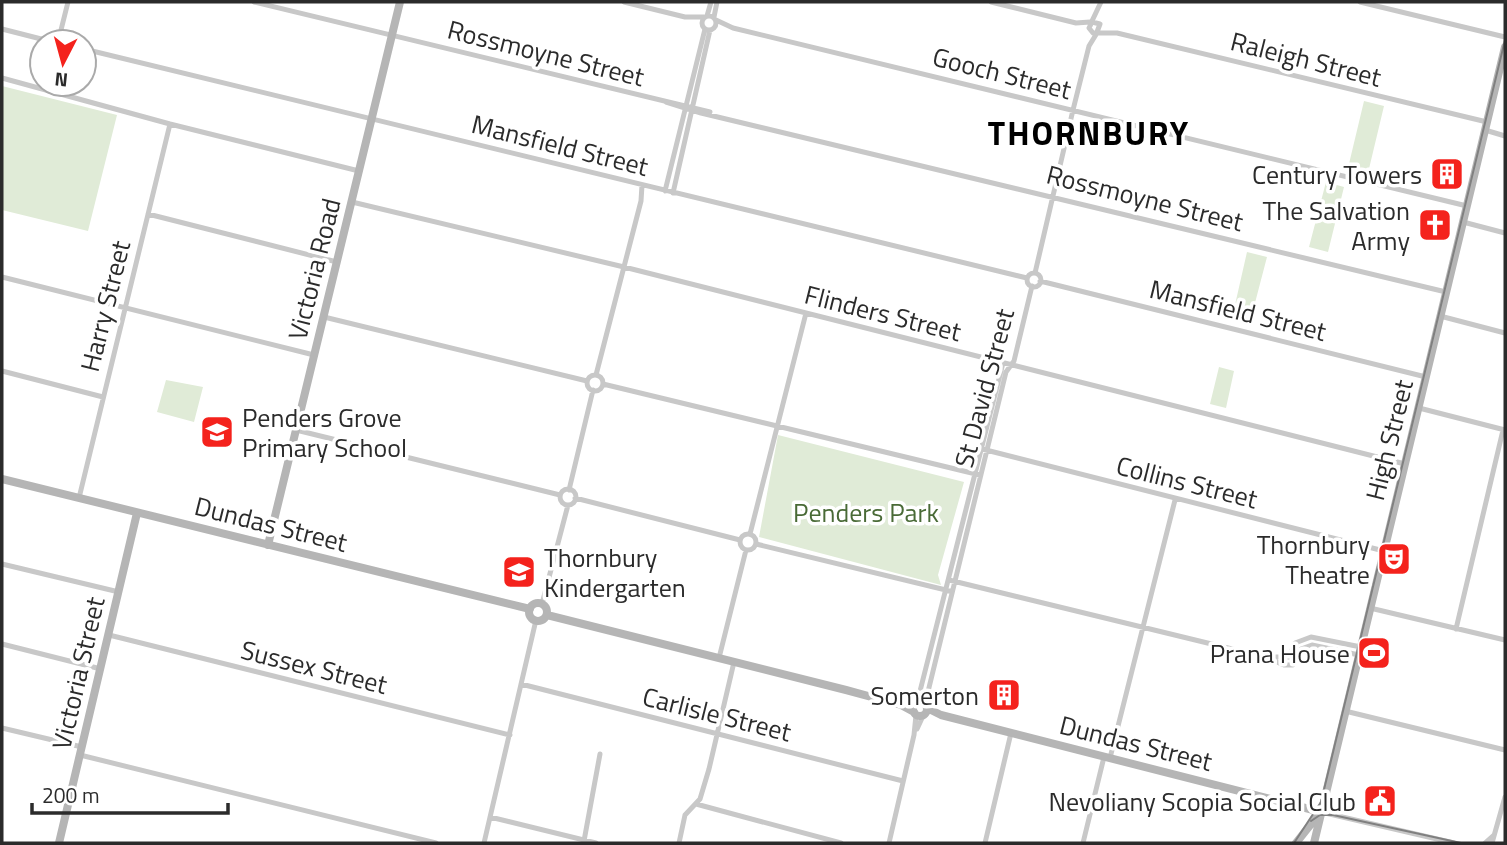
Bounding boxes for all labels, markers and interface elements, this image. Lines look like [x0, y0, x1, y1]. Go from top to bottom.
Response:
street label: Rossmoyne Street [444, 10, 648, 96]
street label: Raleigh Street [1227, 21, 1385, 97]
north arrow [28, 28, 98, 98]
street label: Gooch Street [929, 37, 1075, 109]
text: N [53, 65, 69, 96]
street label: Mansfield Street [468, 104, 652, 186]
district label: THORNBURY [988, 108, 1190, 158]
street label: Rossmoyne Street [1043, 155, 1247, 241]
place label: Century Towers [1252, 155, 1422, 194]
building icon: Century Towers [1428, 155, 1466, 193]
place label: The Salvation Army [1263, 191, 1410, 260]
street label: Victoria Road [278, 194, 350, 344]
church icon: The Salvation Army [1416, 206, 1454, 244]
street label: Harry Street [70, 236, 140, 376]
street label: Mansfield Street [1146, 269, 1330, 351]
street label: Flinders Street [801, 275, 965, 351]
street label: St David Street [944, 304, 1024, 472]
street label: High Street [1355, 375, 1423, 505]
place label: Penders Grove Primary School [242, 398, 407, 467]
school or university icon: Penders Grove Primary School [198, 413, 236, 451]
street label: Collins Street [1112, 446, 1262, 518]
street label: Dundas Street [191, 486, 351, 562]
park label: Penders Park [793, 493, 939, 532]
place label: Thornbury Theatre [1257, 525, 1370, 594]
place label: Thornbury Kindergarten [544, 538, 686, 607]
theatre icon: Thornbury Theatre [1375, 540, 1413, 578]
school or university icon: Thornbury Kindergarten [500, 553, 538, 591]
street label: Victoria Street [42, 593, 114, 753]
street label: Sussex Street [237, 630, 391, 704]
place label: Prana House [1210, 634, 1350, 673]
sports icon: Prana House [1355, 634, 1393, 672]
place label: Somerton [871, 676, 979, 715]
building icon: Somerton [985, 676, 1023, 714]
street label: Carlisle Street [639, 677, 795, 751]
street label: Dundas Street [1056, 705, 1216, 781]
scale bar [32, 772, 228, 816]
text: 200 m [42, 779, 99, 811]
place label: Nevoliany Scopia Social Club [1048, 782, 1356, 821]
public building icon: Nevoliany Scopia Social Club [1361, 782, 1399, 820]

